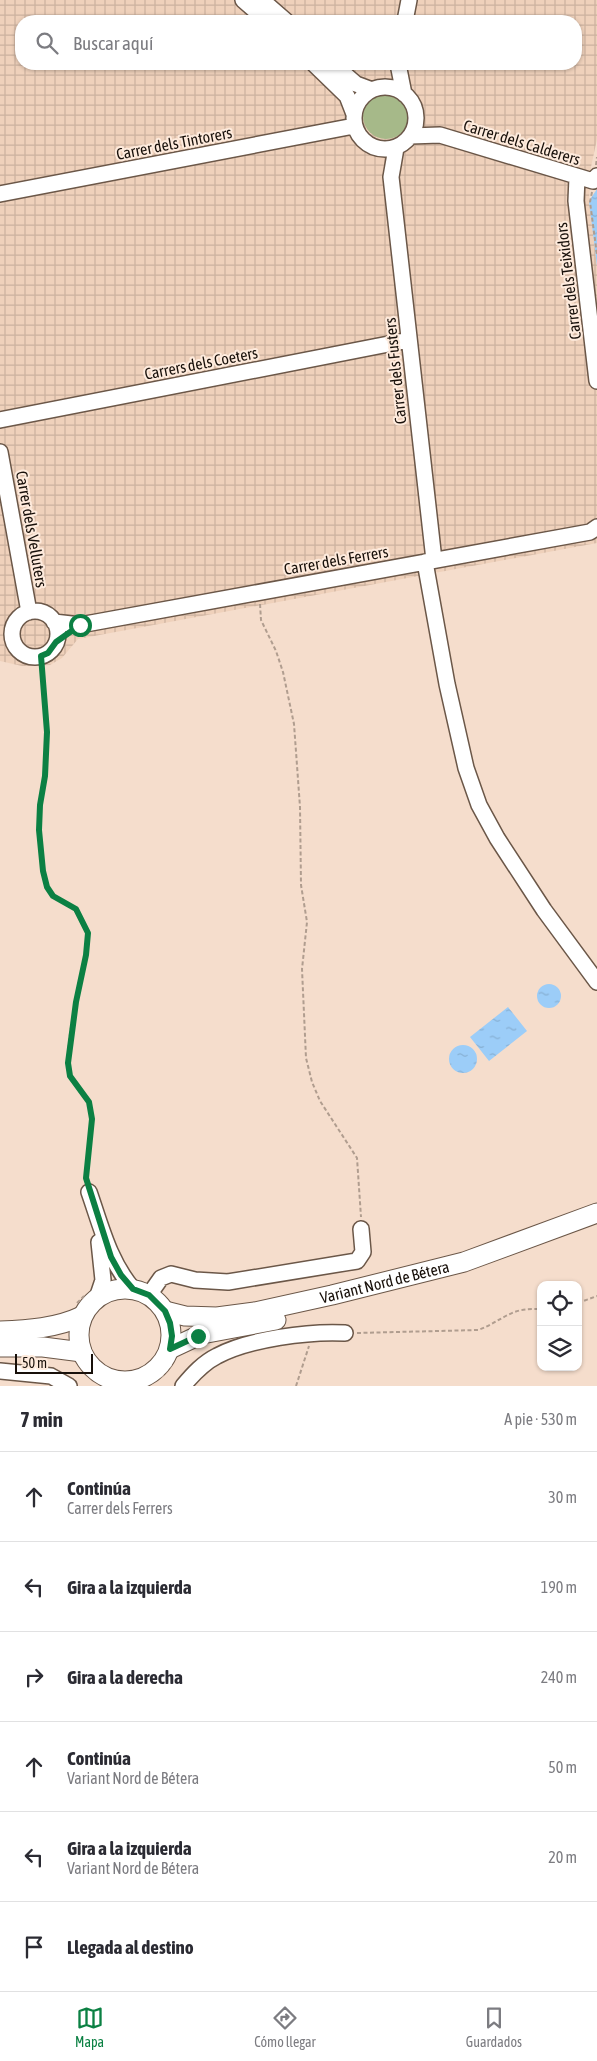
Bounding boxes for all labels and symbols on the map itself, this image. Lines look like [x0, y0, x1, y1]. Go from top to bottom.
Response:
street label: Carrer dels Calderers [461, 116, 583, 168]
street label: Carrer dels Tintorers [115, 123, 234, 163]
street label: Carrer dels Teixidors [552, 221, 584, 341]
street label: Carrer dels Fusters [380, 317, 410, 425]
street label: Carrers dels Coeters [143, 343, 259, 383]
street label: Carrer dels Velluters [13, 469, 51, 589]
street label: Carrer dels Ferrers [282, 542, 390, 578]
route start [69, 614, 92, 637]
street label: Variant Nord de Bétera [318, 1257, 451, 1306]
route end [187, 1325, 210, 1348]
scale bar [15, 1351, 92, 1374]

